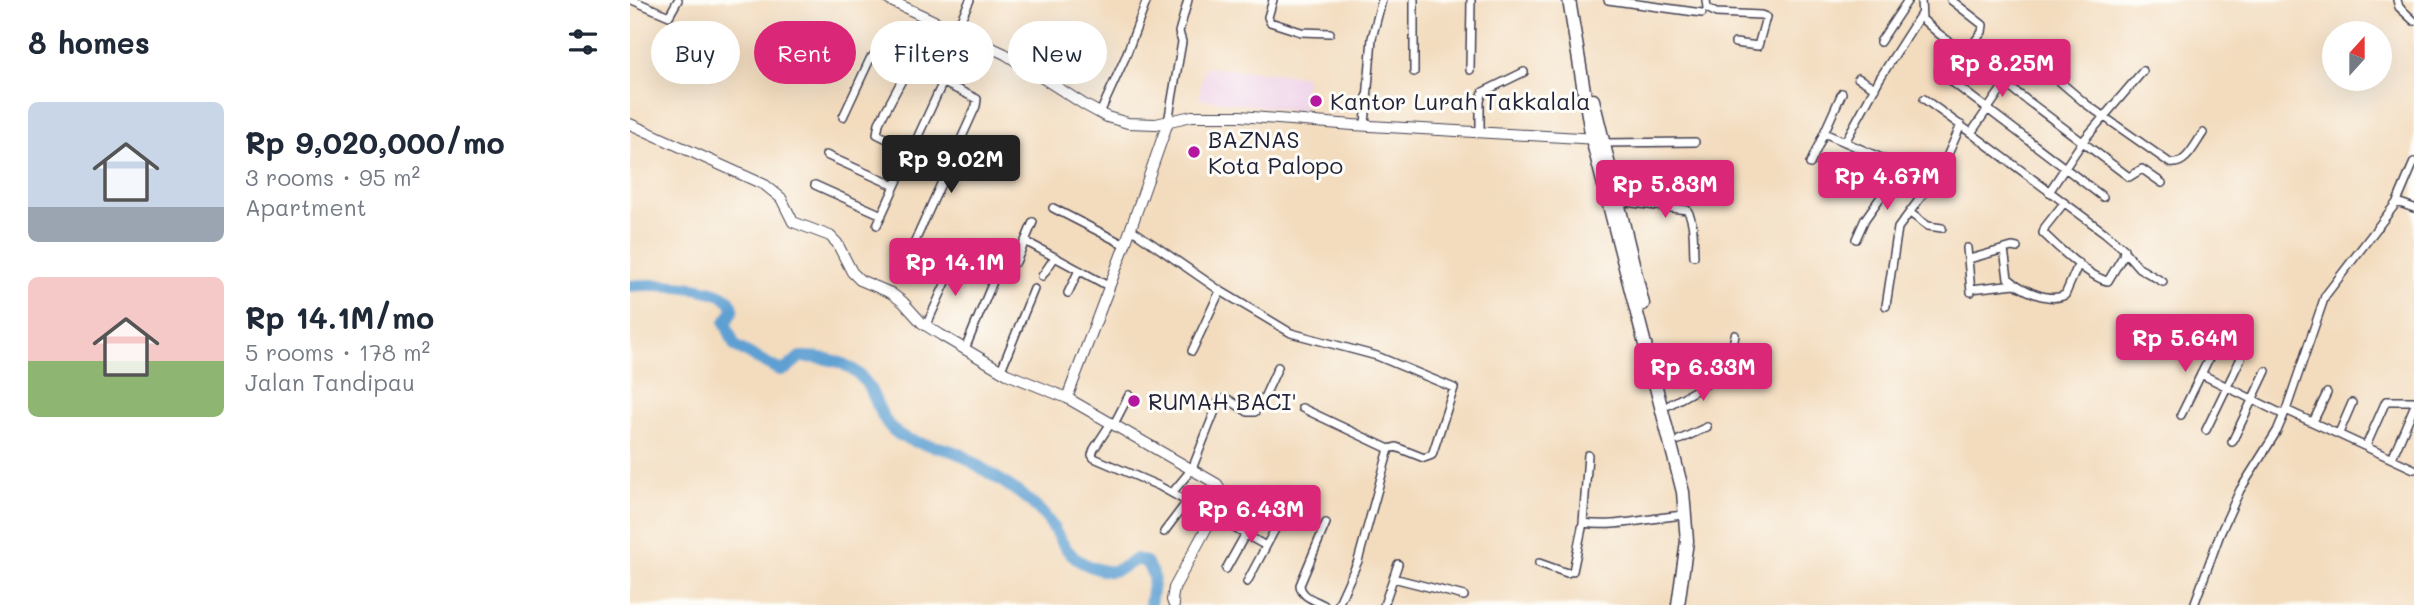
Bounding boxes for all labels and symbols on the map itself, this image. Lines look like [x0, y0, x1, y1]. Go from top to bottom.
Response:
north arrow [2322, 21, 2392, 91]
pin: Rp 8.25M [1930, 40, 2074, 99]
place label: Kantor Lurah Takkalala [1330, 86, 1591, 116]
marker: Kantor Lurah Takkalala [1308, 93, 1324, 109]
place label: BAZNAS Kota Palopo [1208, 124, 1343, 180]
pin: Rp 9.02M [879, 136, 1023, 195]
marker: BAZNAS Kota Palopo [1186, 144, 1202, 160]
pin: Rp 4.67M [1815, 152, 1959, 212]
pin: Rp 5.83M [1593, 160, 1737, 220]
pin: Rp 14.1M [883, 238, 1027, 298]
pin: Rp 5.64M [2113, 314, 2257, 374]
pin: Rp 6.33M [1631, 344, 1775, 403]
place label: RUMAH BACI' [1148, 386, 1297, 416]
marker: RUMAH BACI' [1126, 393, 1142, 409]
pin: Rp 6.43M [1179, 486, 1323, 545]

